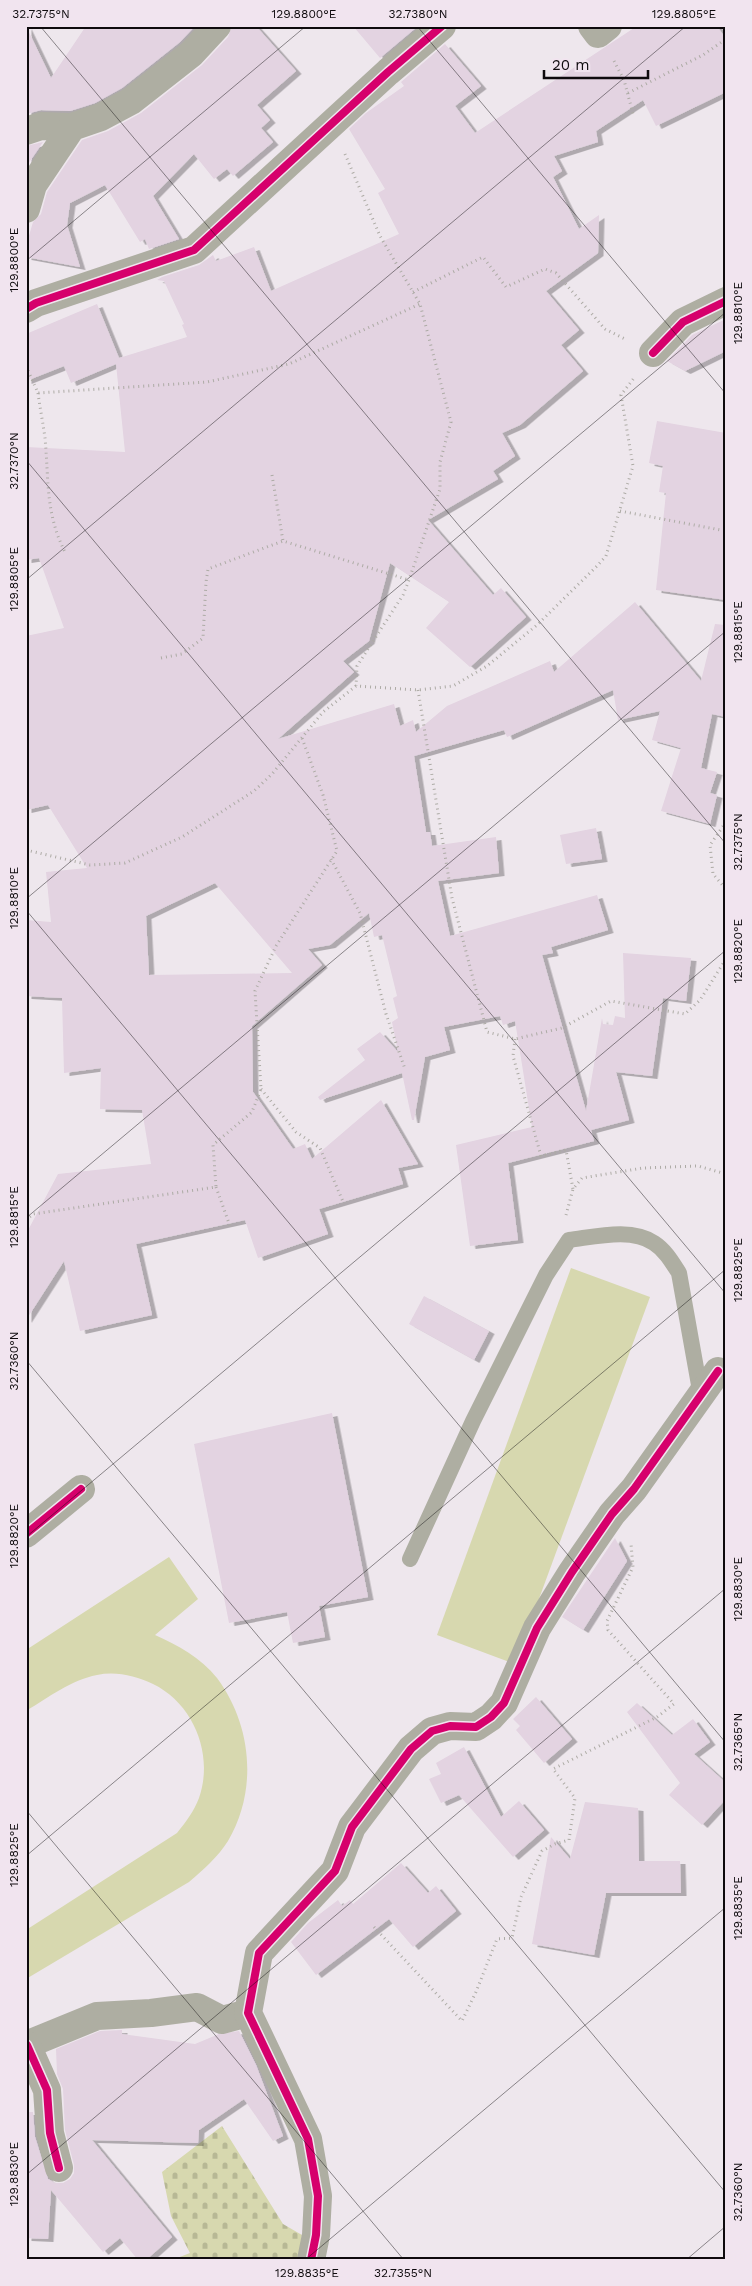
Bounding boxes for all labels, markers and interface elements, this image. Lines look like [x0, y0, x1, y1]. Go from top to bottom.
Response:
text: 32.7375°N [12, 7, 70, 21]
text: 129.8800°E [272, 7, 337, 21]
text: 32.7380°N [388, 7, 448, 21]
text: 129.8805°E [652, 7, 717, 21]
scale bar [544, 48, 648, 80]
text: 20 m [552, 56, 590, 74]
text: 129.8800°E [7, 227, 21, 293]
text: 129.8810°E [731, 282, 745, 344]
text: 32.7370°N [7, 432, 21, 490]
text: 129.8805°E [7, 546, 21, 611]
text: 129.8815°E [731, 601, 745, 663]
text: 32.7375°N [731, 813, 745, 871]
text: 129.8810°E [7, 867, 21, 929]
text: 129.8820°E [731, 918, 745, 983]
text: 129.8815°E [7, 1186, 21, 1248]
text: 129.8825°E [731, 1238, 745, 1302]
text: 32.7360°N [7, 1332, 21, 1390]
text: 129.8820°E [7, 1503, 21, 1568]
text: 129.8830°E [731, 1557, 745, 1621]
text: 32.7365°N [731, 1713, 745, 1771]
text: 129.8825°E [7, 1823, 21, 1887]
text: 129.8835°E [731, 1876, 745, 1940]
text: 129.8830°E [7, 2142, 21, 2206]
text: 32.7360°N [731, 2163, 745, 2221]
text: 129.8835°E [275, 2266, 339, 2280]
text: 32.7355°N [374, 2266, 432, 2280]

